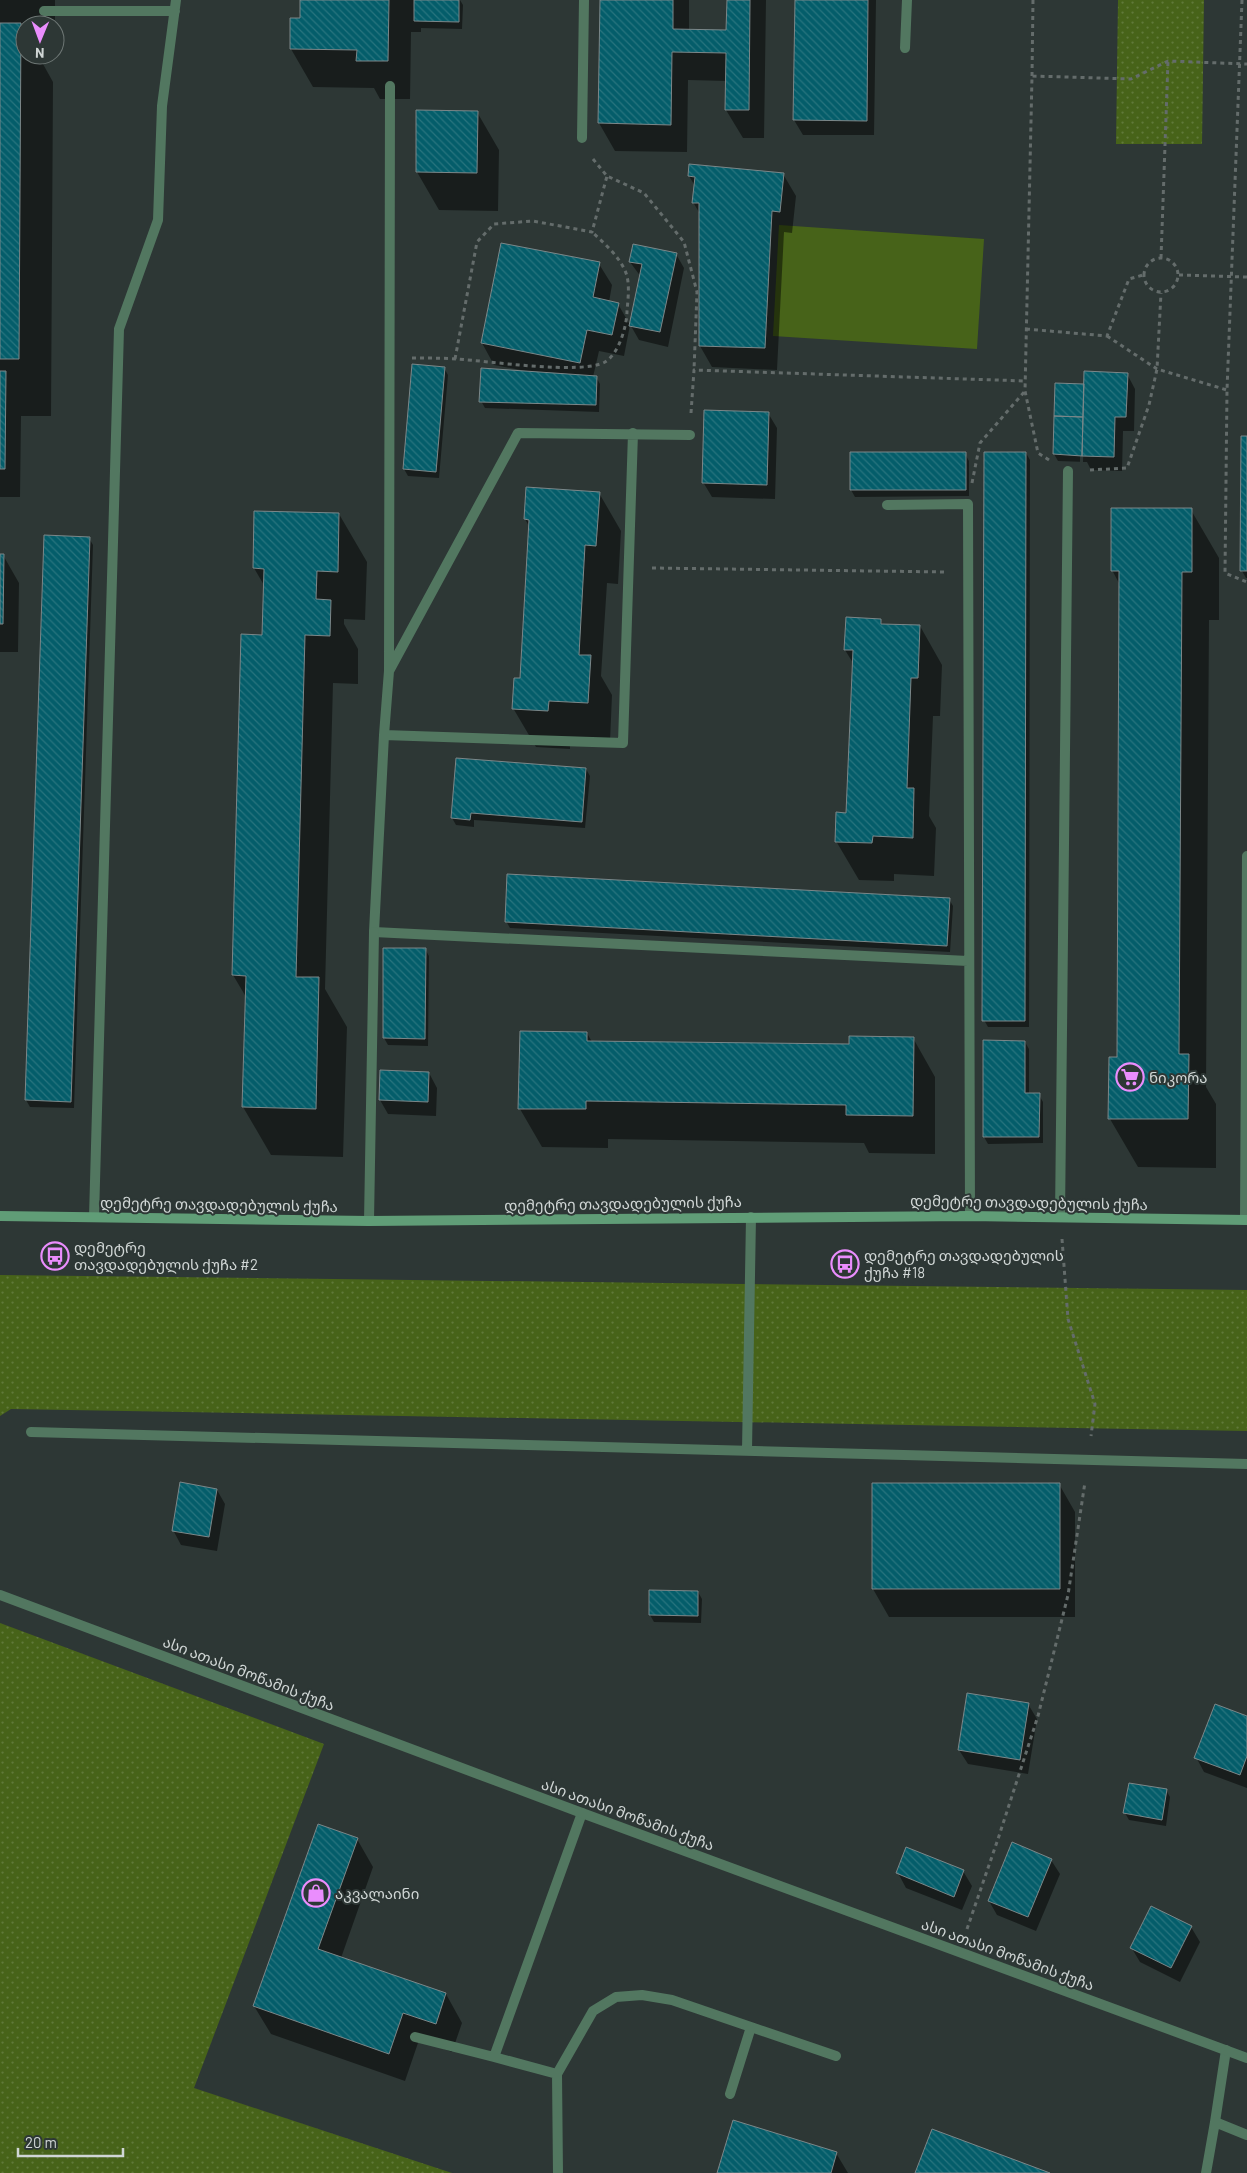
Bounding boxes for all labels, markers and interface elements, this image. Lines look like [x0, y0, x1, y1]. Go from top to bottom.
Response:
north arrow [15, 15, 65, 65]
text: N [35, 45, 45, 62]
supermarket icon: ნიკორა [1115, 1062, 1145, 1092]
place label: ნიკორა [1149, 1068, 1208, 1087]
street label: დემეტრე თავდადებულის ქუჩა [910, 1191, 1148, 1214]
street label: დემეტრე თავდადებულის ქუჩა [504, 1192, 742, 1215]
street label: დემეტრე თავდადებულის ქუჩა [100, 1193, 338, 1216]
place label: დემეტრე თავდადებულის ქუჩა #2 [74, 1238, 258, 1274]
bus stop icon: დემეტრე თავდადებულის ქუჩა #2 [40, 1241, 70, 1271]
place label: დემეტრე თავდადებულის ქუჩა #18 [864, 1246, 1064, 1282]
bus stop icon: დემეტრე თავდადებულის ქუჩა #18 [830, 1249, 860, 1279]
street label: ასი ათასი მოწამის ქუჩა [160, 1632, 337, 1715]
street label: ასი ათასი მოწამის ქუჩა [539, 1774, 717, 1855]
shop icon: აკვალაინი [301, 1878, 331, 1908]
place label: აკვალაინი [335, 1884, 419, 1903]
street label: ასი ათასი მოწამის ქუჩა [919, 1914, 1097, 1995]
scale bar [18, 2126, 122, 2158]
text: 20 m [25, 2133, 57, 2151]

